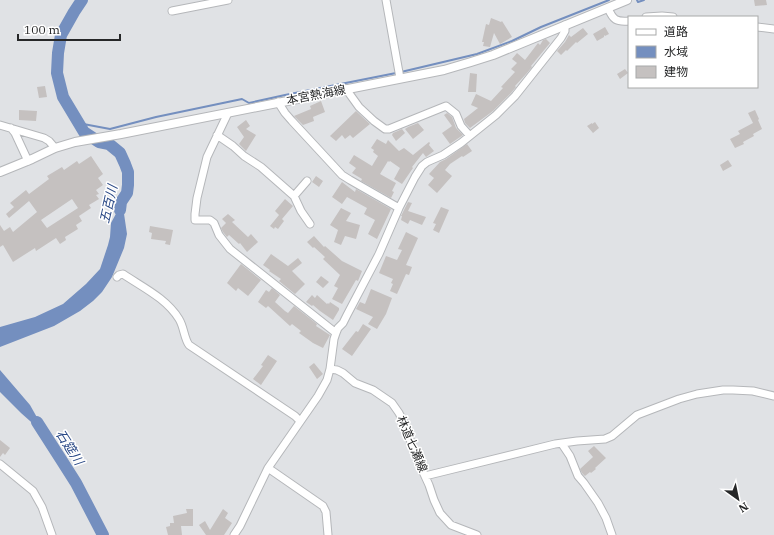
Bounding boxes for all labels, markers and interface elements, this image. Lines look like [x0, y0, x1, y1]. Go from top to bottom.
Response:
scale bar [18, 16, 120, 42]
legend [628, 16, 758, 88]
text: 100 m [24, 22, 60, 37]
text: 道路 [664, 24, 688, 39]
text: 水域 [664, 44, 688, 59]
text: 建物 [664, 64, 688, 79]
street label: 本宮熱海線 [285, 81, 347, 108]
water label: 五百川 [96, 181, 122, 225]
street label: 林道七瀬線 [394, 413, 431, 474]
water label: 石筵川 [52, 426, 88, 470]
north arrow [718, 479, 758, 519]
text: N [736, 499, 751, 516]

